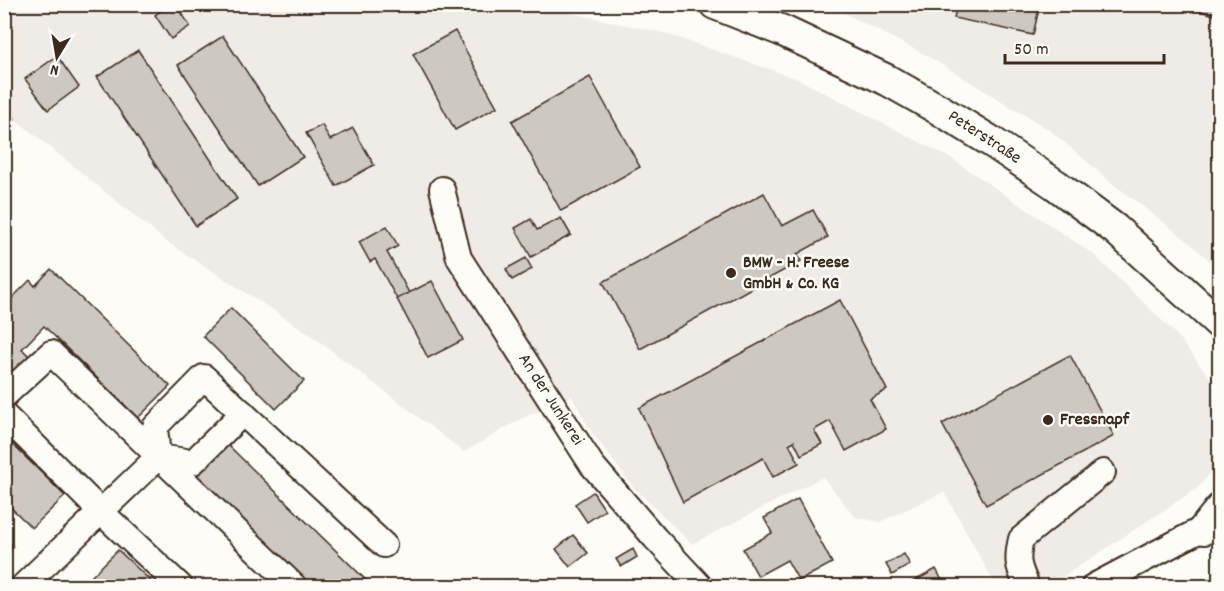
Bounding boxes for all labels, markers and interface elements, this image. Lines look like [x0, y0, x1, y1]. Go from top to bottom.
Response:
north arrow [27, 27, 87, 87]
scale bar [1005, 27, 1164, 65]
text: 50 m [1014, 38, 1049, 63]
text: N [48, 57, 61, 81]
street label: Peterstraße [942, 105, 1026, 171]
place label: BMW - H. Freese GmbH & Co. KG [743, 251, 849, 297]
marker: BMW - H. Freese GmbH & Co. KG [724, 266, 738, 280]
street label: An der Junkerei [511, 349, 589, 451]
place label: Fressnapf [1060, 408, 1131, 433]
marker: Fressnapf [1041, 413, 1055, 427]

